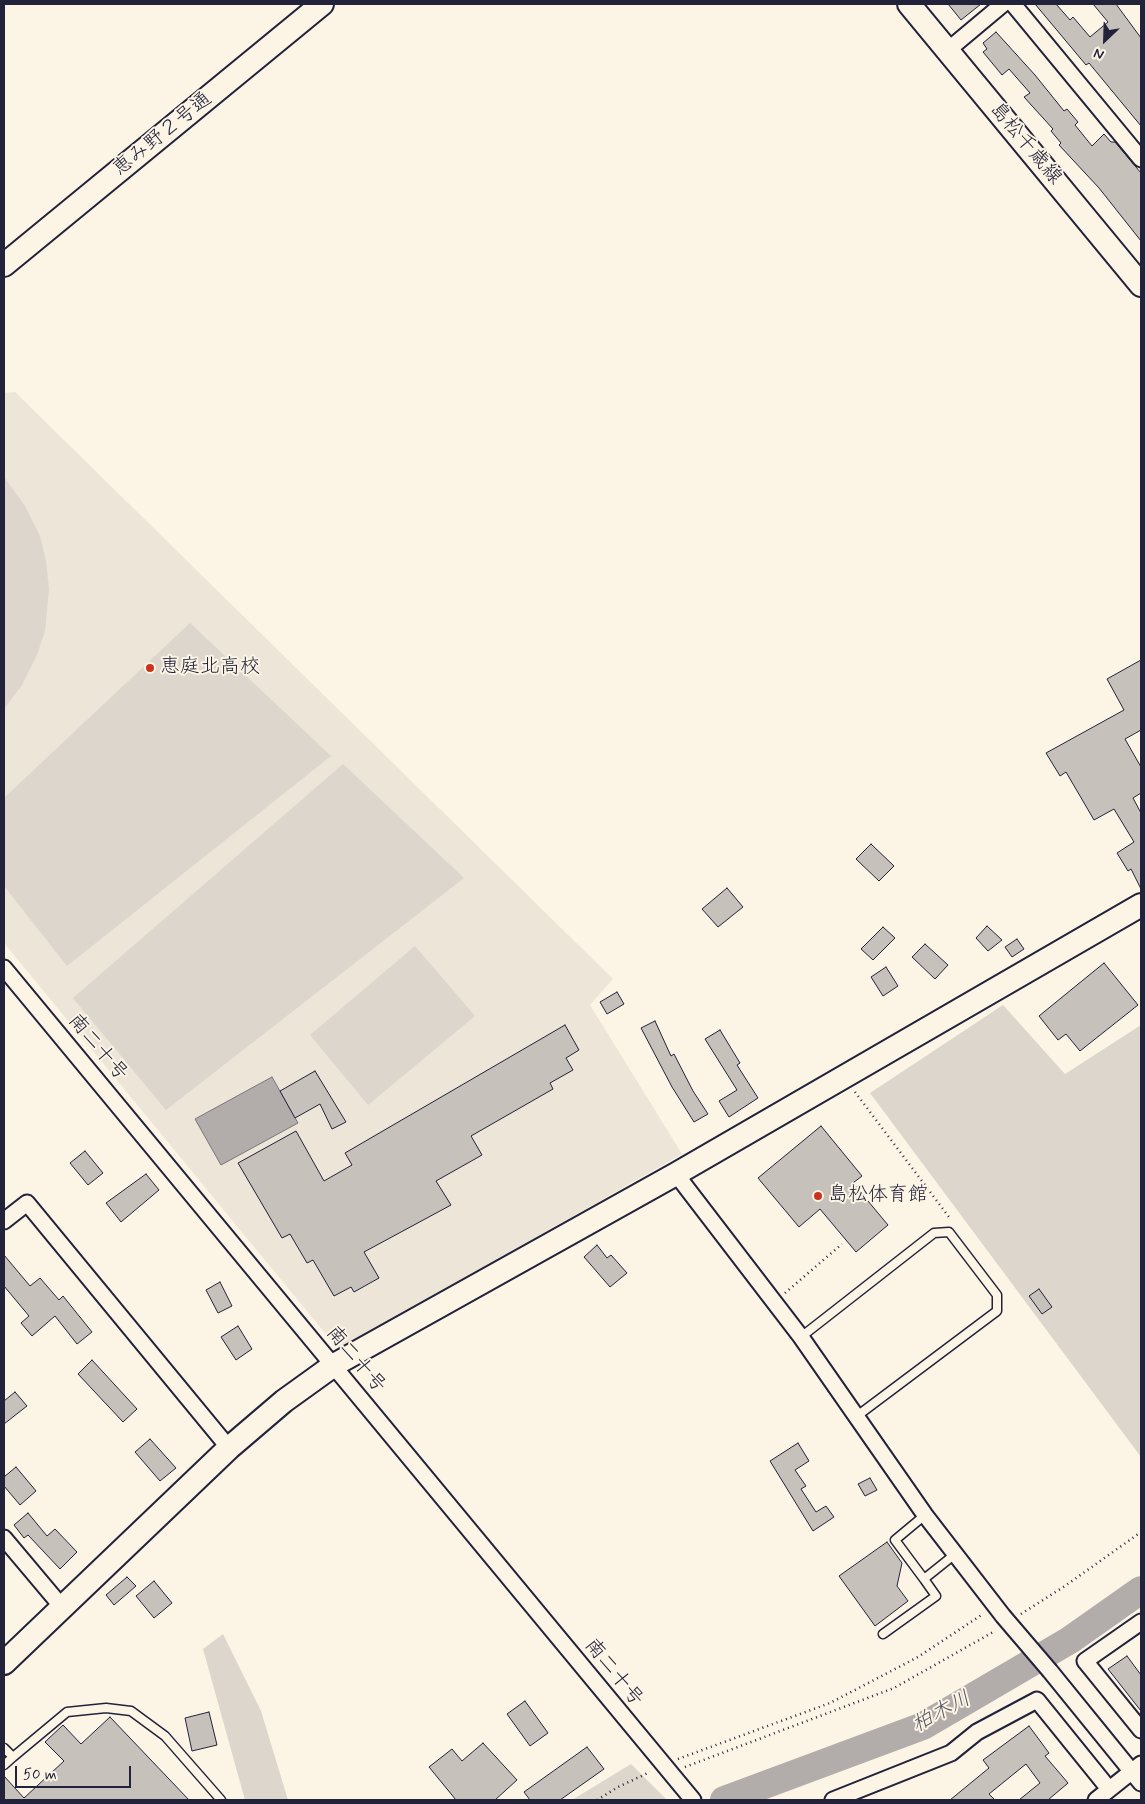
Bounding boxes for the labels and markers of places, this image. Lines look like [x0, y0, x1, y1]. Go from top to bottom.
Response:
place label: 恵庭北高校 [160, 656, 260, 680]
marker: 恵庭北高校 [144, 662, 156, 674]
place label: 島松体育館 [828, 1184, 928, 1208]
marker: 島松体育館 [812, 1190, 824, 1202]

